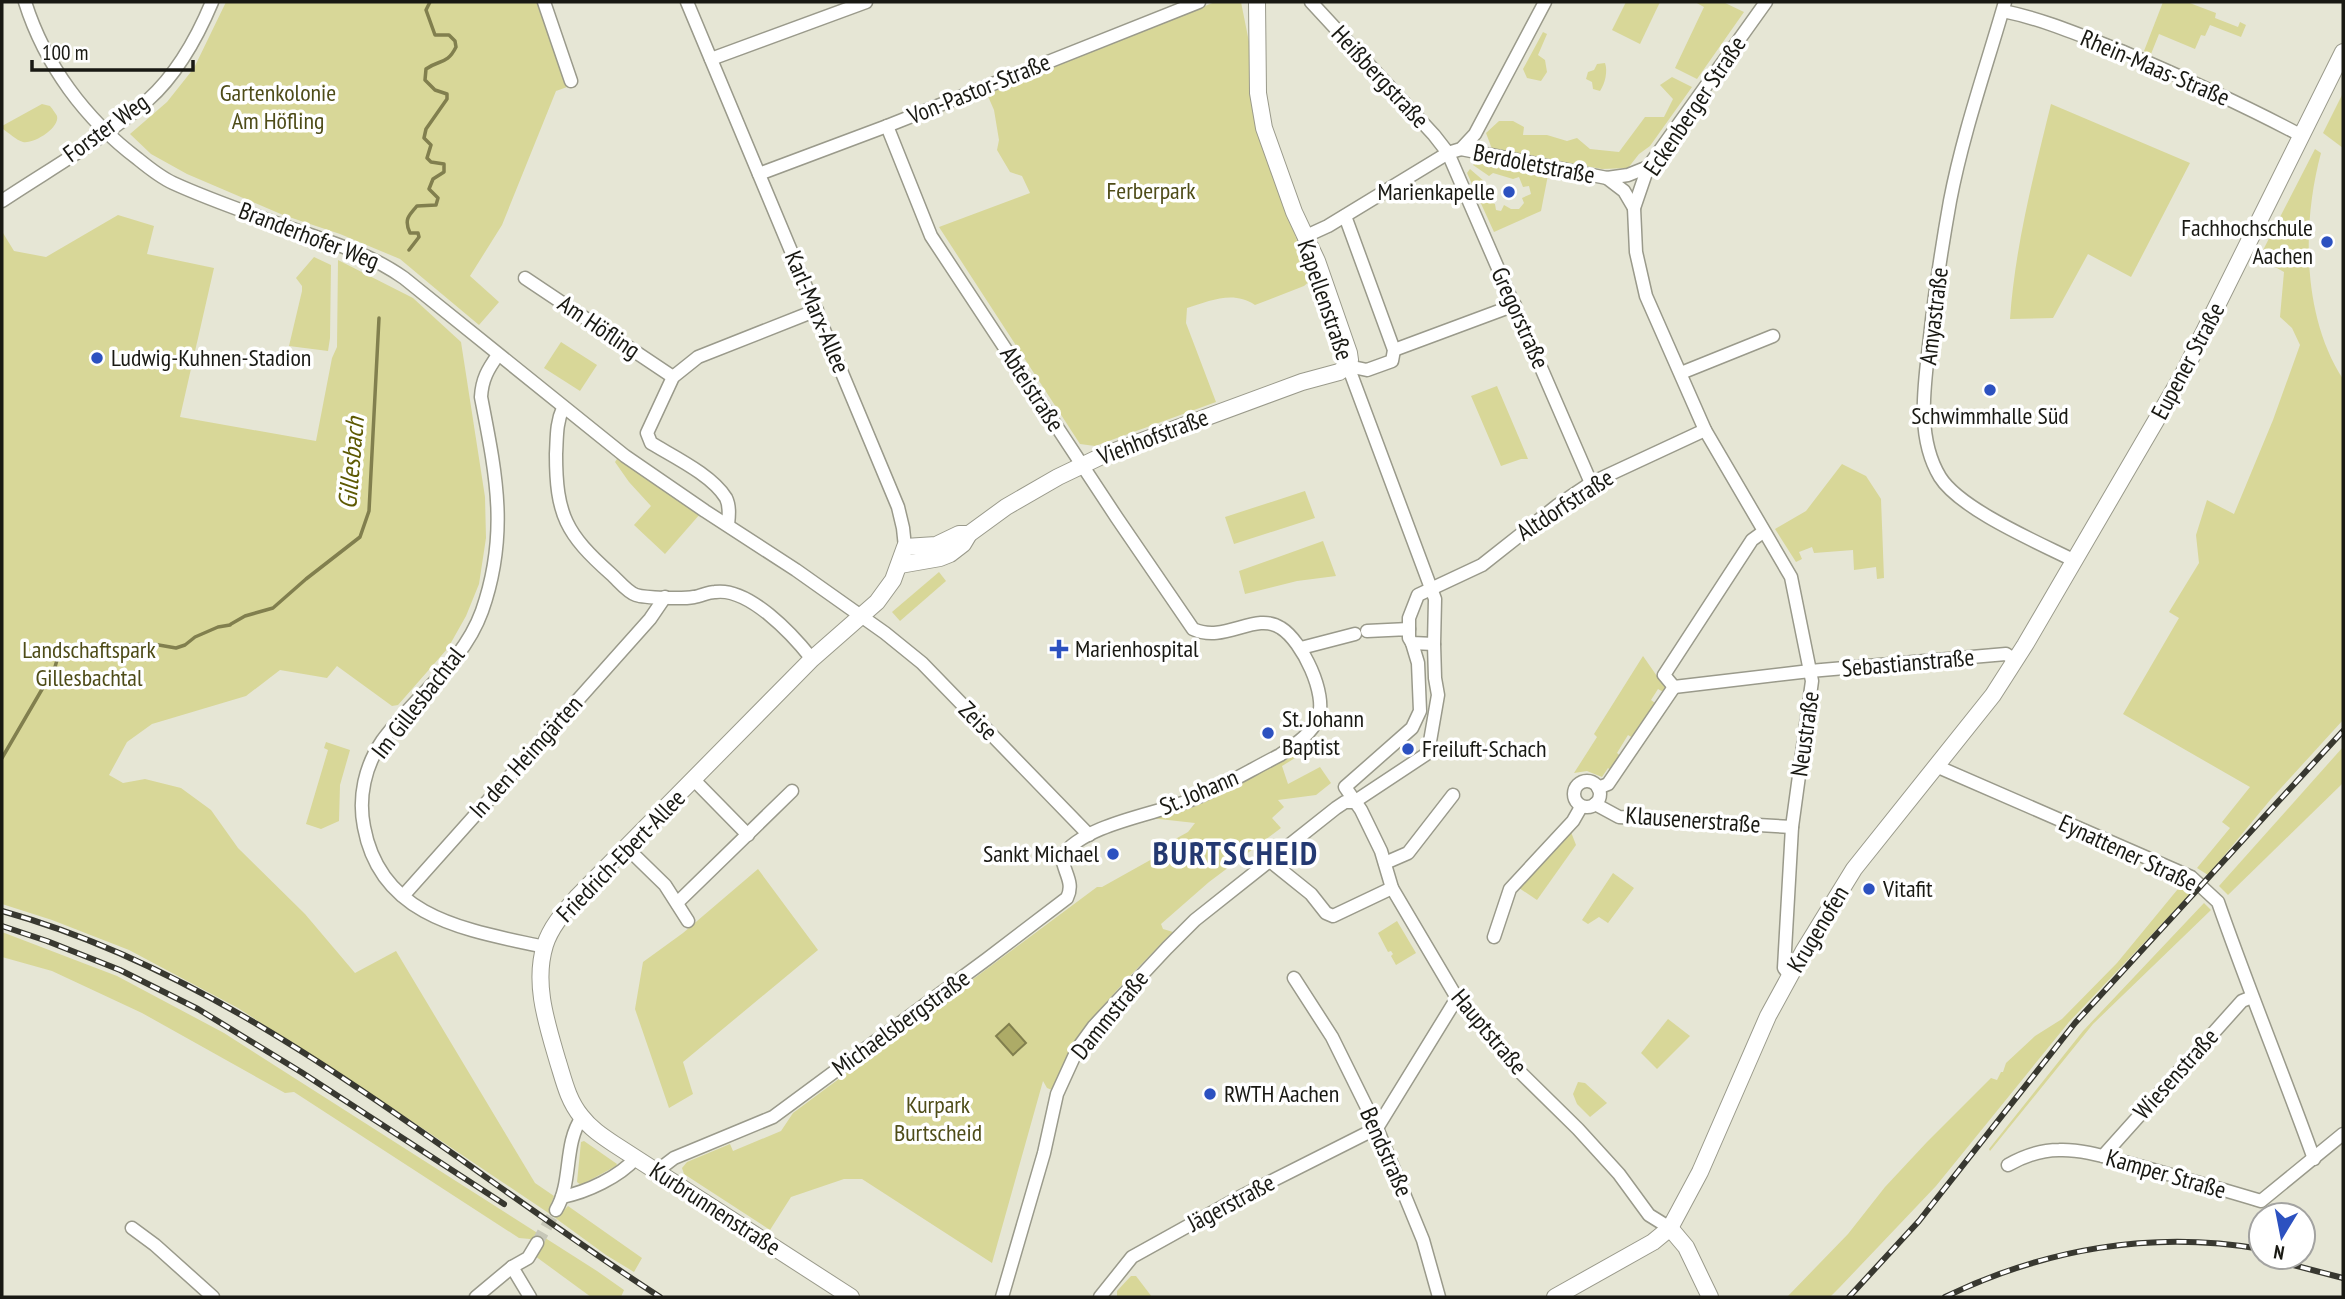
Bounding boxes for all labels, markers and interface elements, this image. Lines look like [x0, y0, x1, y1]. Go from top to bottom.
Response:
street label: Heißbergstraße [1325, 19, 1436, 135]
street label: Rhein-Maas-Straße [2076, 22, 2234, 113]
scale bar [32, 28, 192, 72]
street label: Eckenberger Straße [1636, 30, 1753, 181]
text: 100 m [42, 39, 88, 66]
street label: Von-Pastor-Straße [902, 46, 1054, 132]
park label: Gartenkolonie Am Höfling [220, 77, 336, 136]
street label: Forster Weg [57, 86, 154, 169]
street label: Berdoletstraße [1471, 137, 1598, 190]
park label: Ferberpark [1106, 175, 1196, 206]
place label: Marienkapelle [1378, 176, 1495, 207]
marker: Marienkapelle [1501, 184, 1517, 200]
street label: Branderhofer Weg [234, 195, 384, 277]
place label: Fachhochschule Aachen [2181, 212, 2313, 271]
marker: Fachhochschule Aachen [2319, 234, 2335, 250]
street label: Kapellenstraße [1290, 235, 1361, 364]
street label: Karl-Marx-Allee [778, 246, 857, 377]
street label: Gregorstraße [1484, 262, 1557, 373]
street label: Amyastraße [1912, 265, 1955, 367]
street label: Am Höfling [552, 288, 646, 365]
street label: Eupener Straße [2144, 297, 2231, 424]
street label: Abteistraße [993, 340, 1072, 437]
place label: Ludwig-Kuhnen-Stadion [111, 342, 311, 373]
marker: Ludwig-Kuhnen-Stadion [89, 350, 105, 366]
marker: Schwimmhalle Süd [1982, 382, 1998, 398]
place label: Schwimmhalle Süd [1911, 400, 2069, 431]
street label: Viehhofstraße [1092, 401, 1213, 472]
water label: Gillesbach [330, 414, 371, 510]
street label: Altdorfstraße [1510, 462, 1619, 547]
place label: Marienhospital [1075, 633, 1199, 664]
park label: Landschaftspark Gillesbachtal [22, 634, 156, 693]
marker: Marienhospital [1049, 639, 1069, 659]
street label: Im Gillesbachtal [364, 640, 471, 765]
street label: Sebastianstraße [1840, 641, 1975, 684]
street label: In den Heimgärten [462, 689, 589, 825]
street label: Neustraße [1783, 689, 1826, 779]
street label: Zeise [952, 695, 1004, 747]
place label: St. Johann Baptist [1282, 703, 1364, 762]
marker: St. Johann Baptist [1260, 725, 1276, 741]
place label: Freiluft-Schach [1422, 733, 1547, 764]
marker: Freiluft-Schach [1400, 741, 1416, 757]
street label: St. Johann [1155, 761, 1243, 822]
street label: Friedrich-Ebert-Allee [550, 783, 692, 929]
street label: Klausenerstraße [1625, 799, 1761, 840]
street label: Eynattener Straße [2054, 807, 2202, 898]
district label: BURTSCHEID [1153, 832, 1319, 874]
place label: Sankt Michael [983, 838, 1099, 869]
marker: Sankt Michael [1105, 846, 1121, 862]
place label: Vitafit [1882, 873, 1933, 904]
street label: Krugenofen [1780, 880, 1856, 978]
marker: Vitafit [1861, 881, 1877, 897]
street label: Michaelsbergstraße [826, 962, 976, 1083]
street label: Dammstraße [1064, 964, 1155, 1066]
street label: Hauptstraße [1445, 982, 1534, 1081]
street label: Wiesenstraße [2127, 1022, 2225, 1126]
place label: RWTH Aachen [1224, 1078, 1339, 1109]
marker: RWTH Aachen [1202, 1086, 1218, 1102]
park label: Kurpark Burtscheid [894, 1089, 982, 1148]
street label: Bendstraße [1353, 1102, 1420, 1201]
street label: Kamper Straße [2103, 1142, 2230, 1205]
street label: Kurbrunnenstraße [644, 1155, 787, 1262]
street label: Jägerstraße [1181, 1167, 1280, 1239]
north arrow [2247, 1201, 2317, 1271]
text: N [2272, 1240, 2286, 1265]

